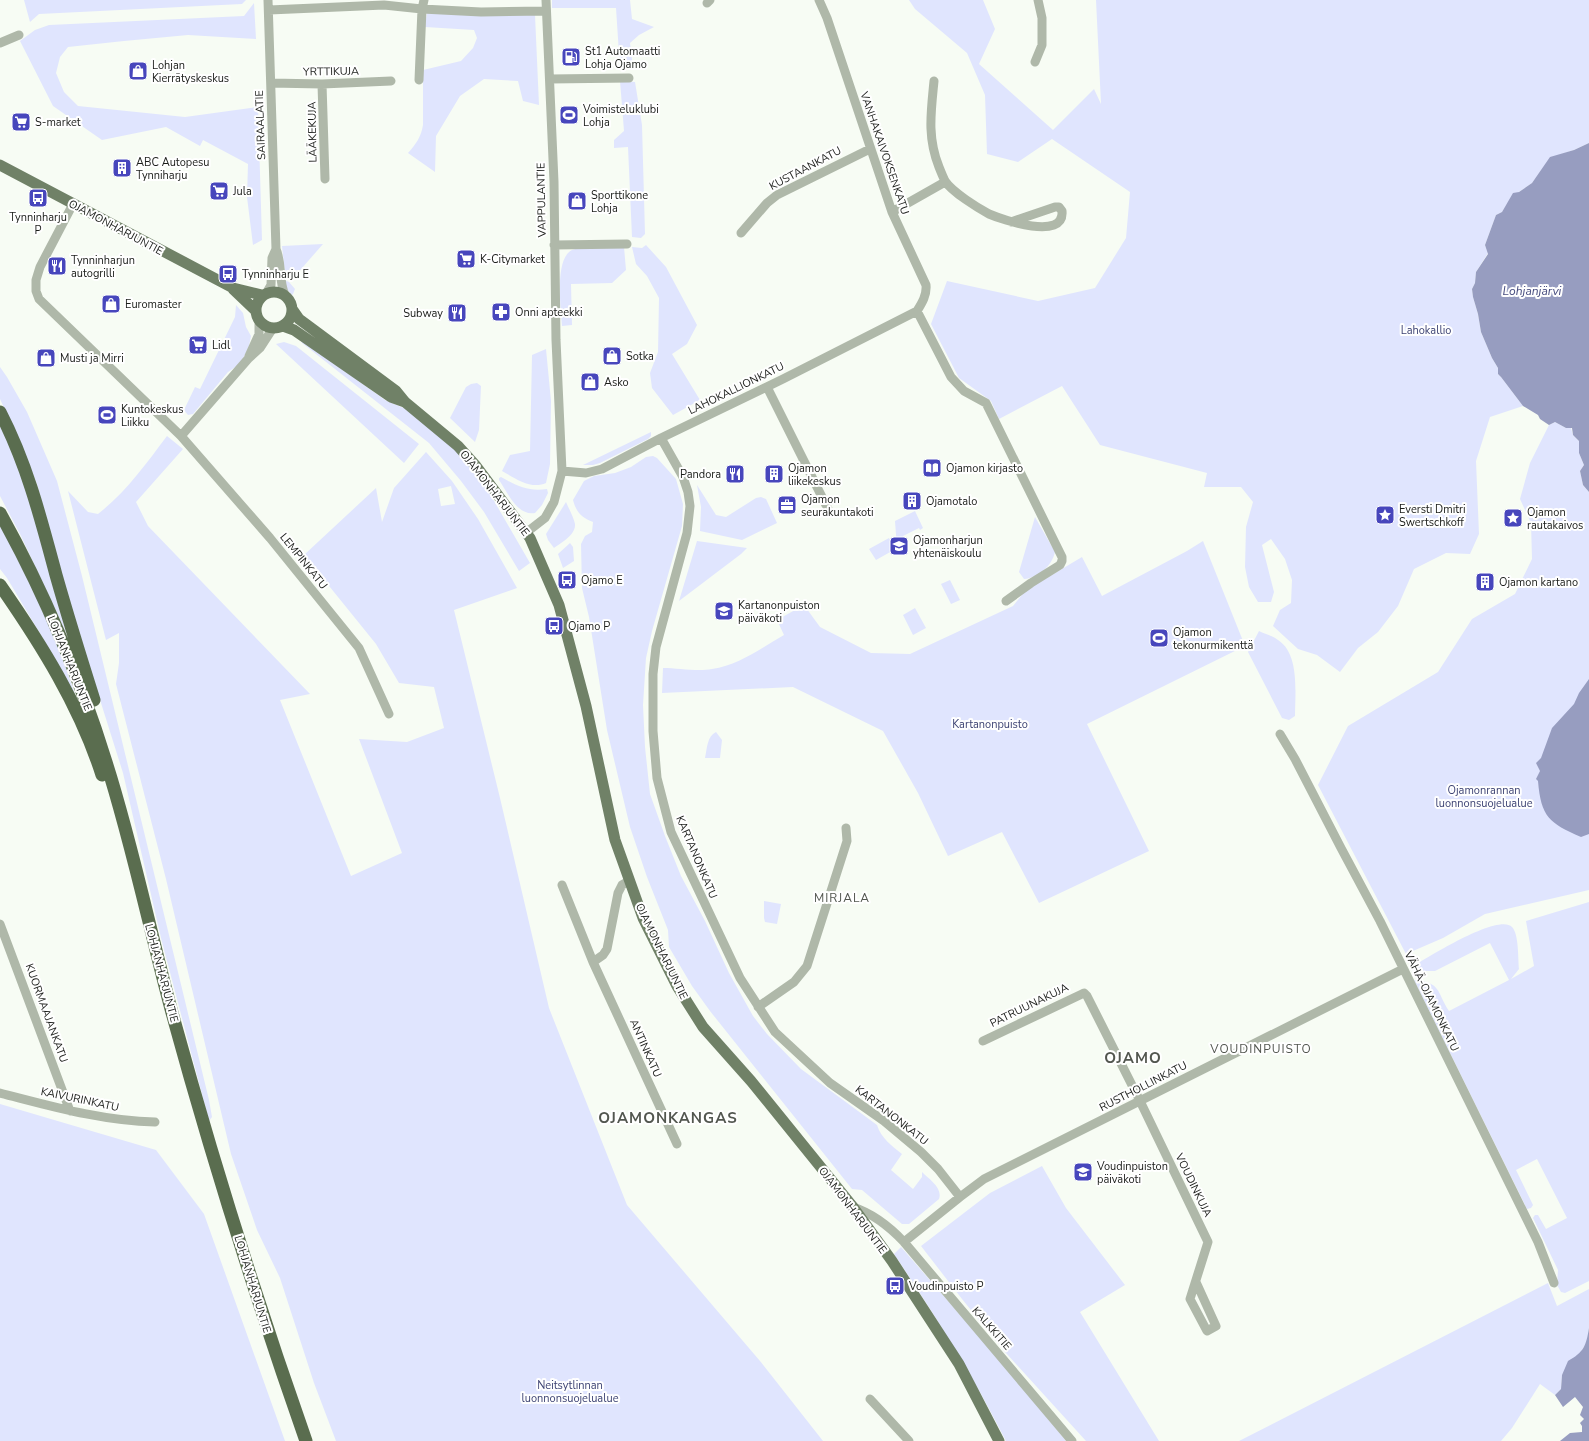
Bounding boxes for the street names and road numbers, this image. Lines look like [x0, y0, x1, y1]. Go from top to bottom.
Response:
street label: YRTTIKUJA [302, 64, 359, 80]
street label: VANHAKAIVOKSENKATU [856, 89, 913, 217]
street label: SAIRAALATIE [252, 90, 269, 160]
street label: LÄÄKEKUJA [304, 101, 321, 163]
street label: KUSTAANKATU [767, 143, 844, 194]
street label: VAPPULANTIE [533, 163, 550, 238]
street label: OJAMONHARJUNTIE [66, 196, 166, 259]
street label: LAHOKALLIONKATU [686, 359, 787, 418]
street label: OJAMONHARJUNTIE [456, 447, 533, 539]
street label: LEMPINKATU [276, 530, 331, 592]
street label: LOHJANHARJUNTIE [44, 613, 95, 713]
street label: KARTANONKATU [672, 813, 721, 901]
street label: OJAMONHARJUNTIE [632, 901, 691, 1002]
street label: LOHJANHARJUNTIE [141, 922, 182, 1024]
street label: VÄHÄ-OJAMONKATU [1400, 948, 1462, 1054]
street label: KUORMAAJANKATU [22, 962, 71, 1065]
street label: PATRUUNAKUJA [987, 980, 1071, 1031]
street label: ANTINKATU [626, 1017, 665, 1080]
street label: RUSTHOLLINKATU [1097, 1058, 1190, 1115]
street label: KARTANONKATU [852, 1082, 931, 1149]
street label: KAIVURINKATU [39, 1084, 120, 1115]
street label: VOUDINKUJA [1171, 1150, 1215, 1220]
street label: OJAMONHARJUNTIE [815, 1164, 890, 1257]
street label: LOHJANHARJUNTIE [231, 1233, 275, 1335]
street label: KALKKITIE [969, 1303, 1015, 1353]

